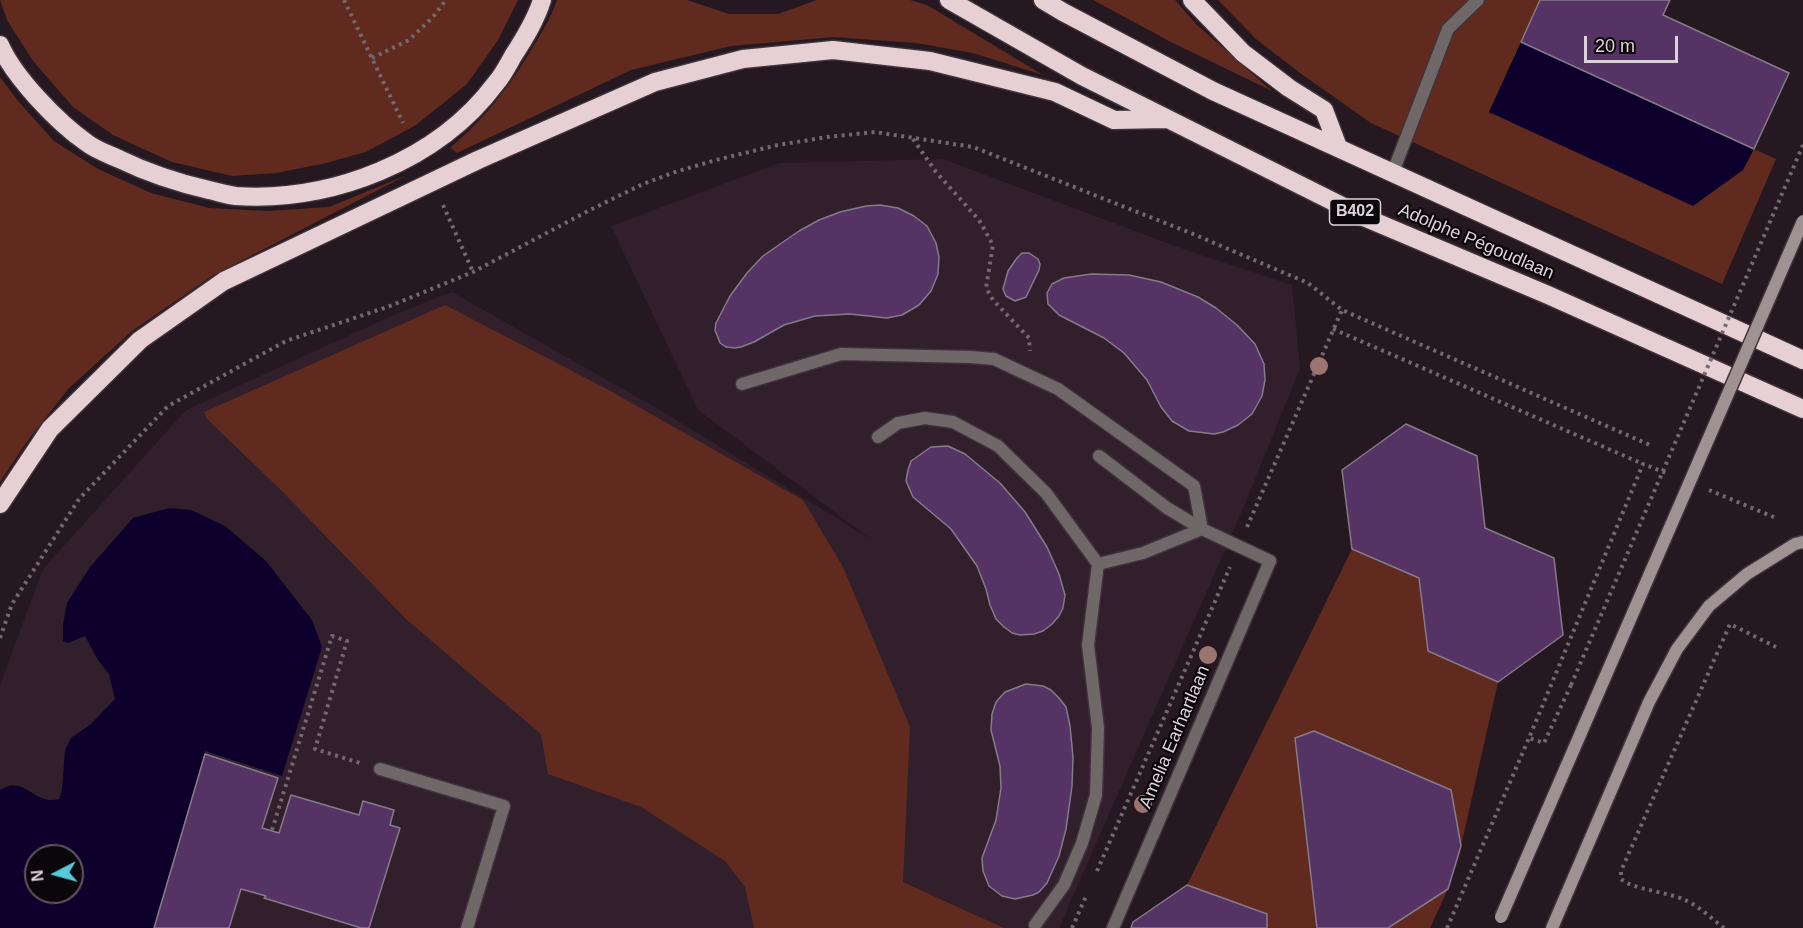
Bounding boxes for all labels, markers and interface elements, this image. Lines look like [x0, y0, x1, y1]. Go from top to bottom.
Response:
scale bar [1587, 24, 1682, 62]
text: 20 m [1595, 36, 1635, 56]
road number: B402 [1330, 199, 1380, 225]
street label: Adolphe Pégoudlaan [1395, 199, 1557, 285]
street label: Amelia Earhartlaan [1135, 662, 1215, 812]
north arrow [24, 844, 84, 904]
text: N [29, 869, 47, 882]

